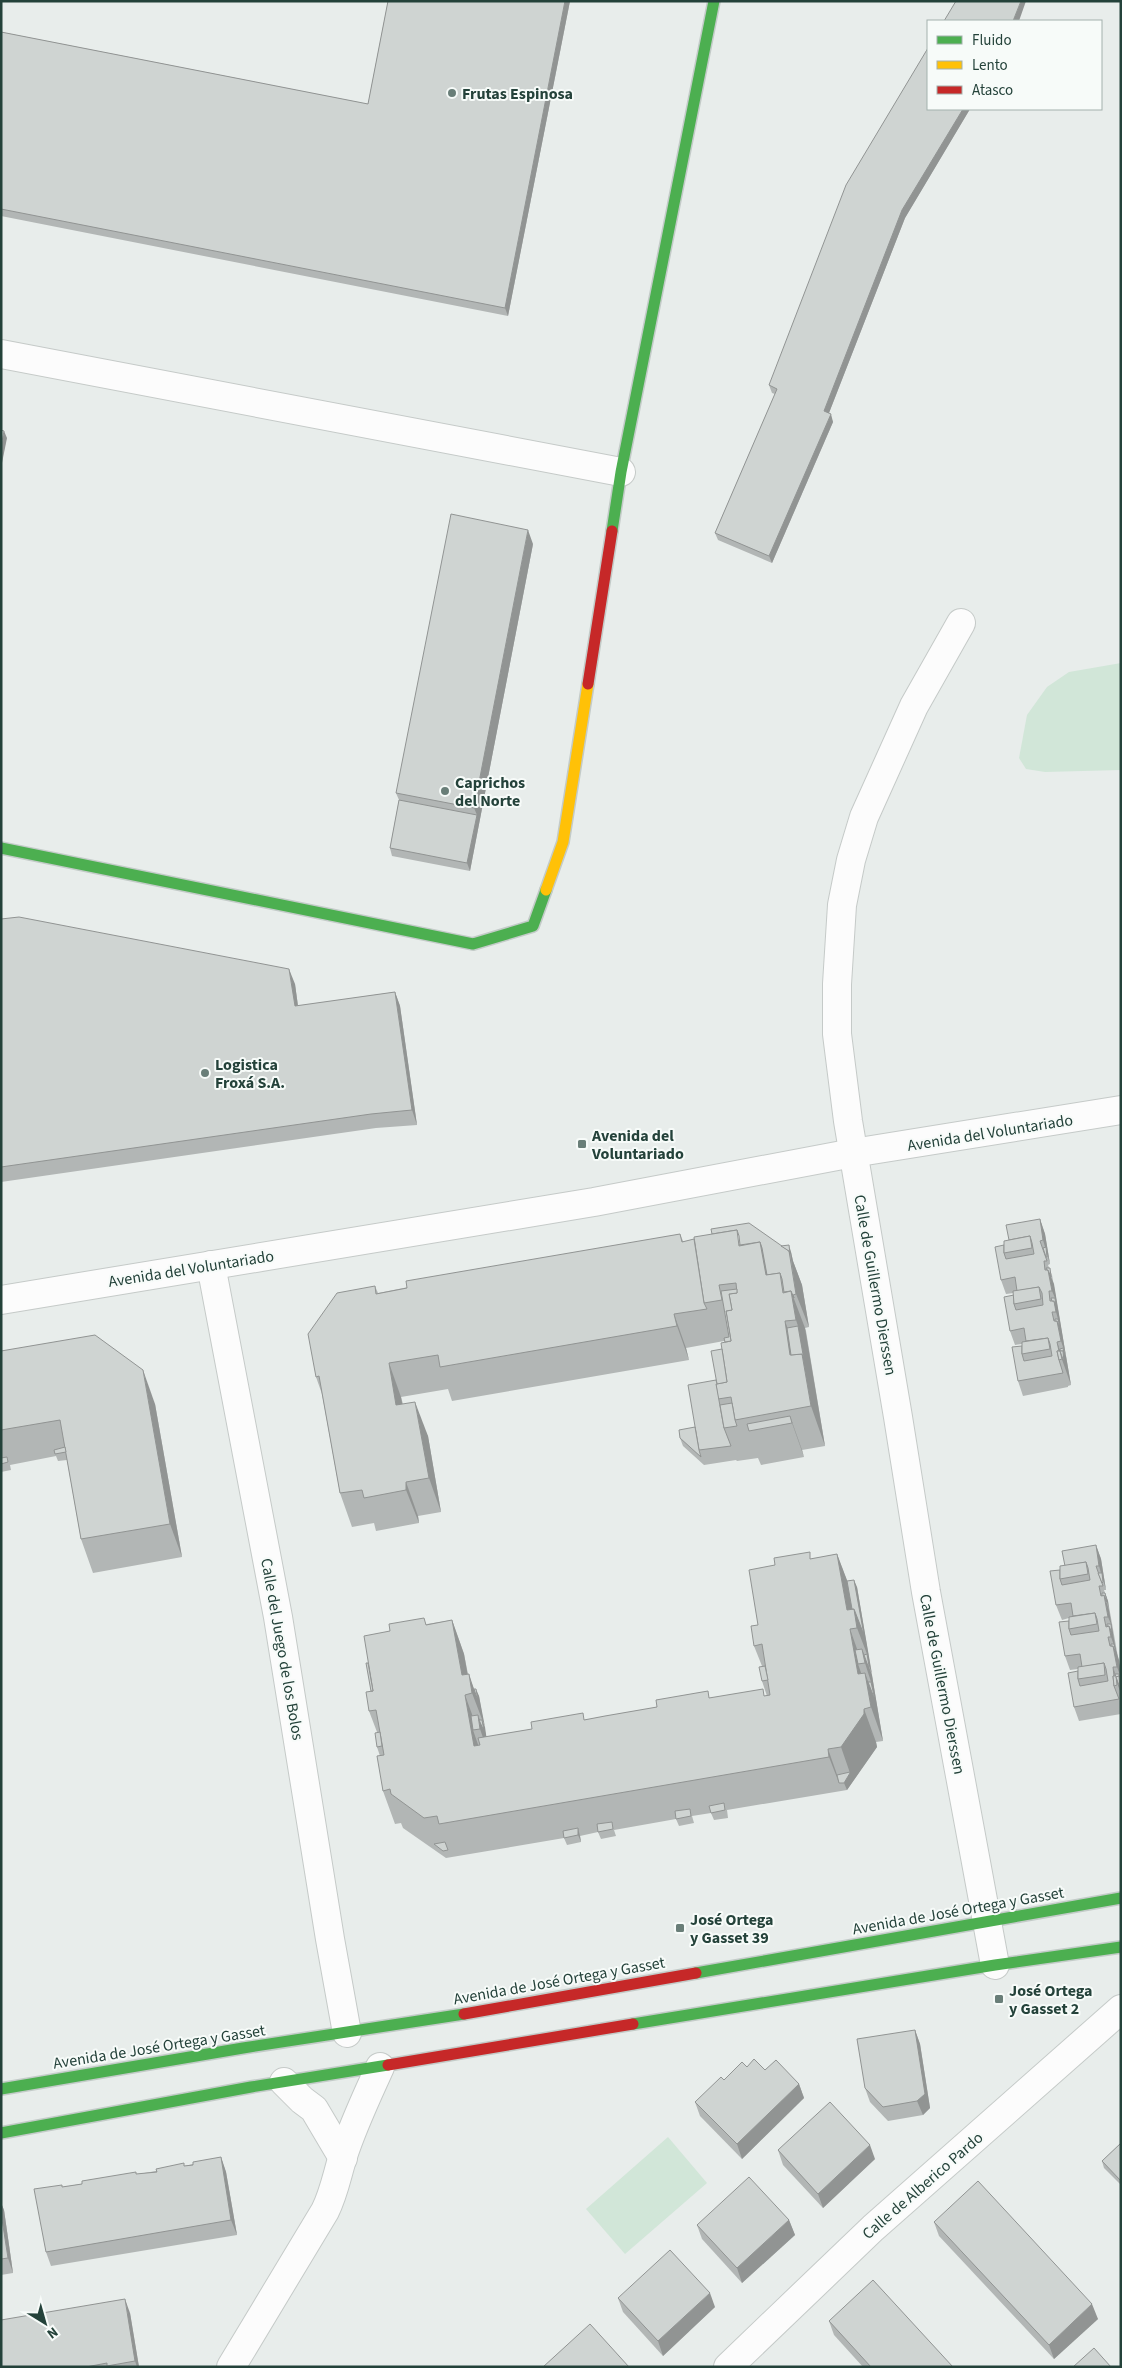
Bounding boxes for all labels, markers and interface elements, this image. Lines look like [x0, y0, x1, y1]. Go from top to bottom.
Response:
legend [927, 20, 1102, 110]
text: Fluido [972, 30, 1012, 51]
text: Lento [972, 55, 1008, 76]
text: Atasco [972, 80, 1013, 101]
place label: Frutas Espinosa [462, 83, 573, 105]
marker: Frutas Espinosa [446, 87, 458, 99]
place label: Caprichos del Norte [455, 772, 525, 812]
marker: Caprichos del Norte [439, 785, 451, 797]
place label: Logistica Froxá S.A. [215, 1054, 285, 1094]
marker: Logistica Froxá S.A. [199, 1067, 211, 1079]
street label: Avenida del Voluntariado [906, 1109, 1074, 1157]
place label: Avenida del Voluntariado [591, 1125, 684, 1165]
marker: Avenida del Voluntariado [576, 1138, 588, 1150]
street label: Calle de Guillermo Dierssen [848, 1193, 902, 1377]
street label: Avenida del Voluntariado [107, 1245, 275, 1293]
street label: Calle del Juego de los Bolos [255, 1556, 309, 1742]
street label: Calle de Guillermo Dierssen [914, 1592, 970, 1776]
street label: Avenida de José Ortega y Gasset [851, 1881, 1066, 1940]
place label: José Ortega y Gasset 39 [690, 1909, 773, 1949]
marker: José Ortega y Gasset 39 [674, 1922, 686, 1934]
street label: Avenida de José Ortega y Gasset [452, 1951, 667, 2010]
place label: José Ortega y Gasset 2 [1009, 1980, 1092, 2020]
marker: José Ortega y Gasset 2 [993, 1993, 1005, 2005]
street label: Avenida de José Ortega y Gasset [52, 2019, 267, 2075]
street label: Calle de Alberico Pardo [857, 2127, 988, 2244]
north arrow [20, 2298, 70, 2348]
text: N [42, 2322, 62, 2343]

